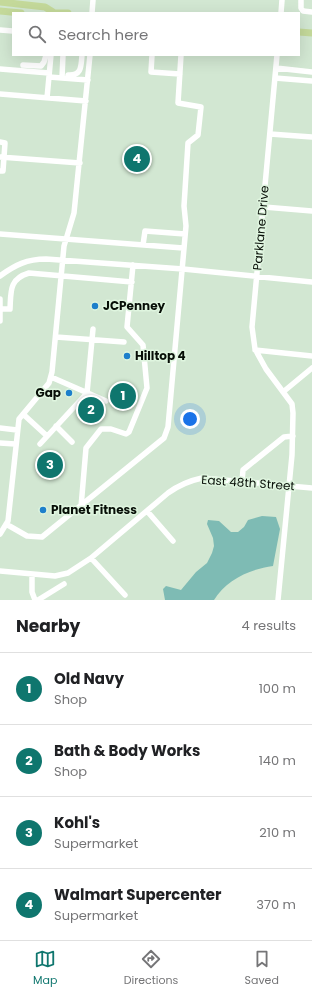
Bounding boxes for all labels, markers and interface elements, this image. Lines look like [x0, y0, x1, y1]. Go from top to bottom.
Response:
search box [12, 12, 300, 56]
icon: search [26, 23, 48, 45]
text: Search here [58, 24, 148, 45]
pin: 4 [124, 144, 150, 174]
street label: Parklane Drive [248, 185, 273, 271]
place label: JCPenney [103, 297, 166, 314]
marker: JCPenney [90, 301, 100, 311]
place label: Hilltop 4 [135, 347, 186, 364]
marker: Hilltop 4 [122, 351, 132, 361]
pin: 1 [110, 381, 136, 411]
place label: Gap [36, 384, 61, 401]
marker: Gap [64, 388, 74, 398]
pin: 2 [78, 395, 104, 425]
your location [180, 409, 200, 429]
pin: 3 [37, 450, 63, 480]
street label: East 48th Street [201, 471, 295, 494]
place label: Planet Fitness [51, 501, 137, 518]
marker: Planet Fitness [38, 505, 48, 515]
text: Nearby [16, 614, 80, 638]
text: 4 results [242, 616, 296, 635]
text: Old Navy [54, 668, 124, 689]
text: 1 [27, 679, 31, 698]
text: 100 m [259, 679, 296, 698]
text: Shop [54, 690, 87, 709]
text: Bath & Body Works [54, 740, 200, 761]
text: 2 [25, 751, 33, 770]
text: 140 m [259, 751, 296, 770]
text: Shop [54, 762, 87, 781]
text: Kohl's [54, 812, 100, 833]
text: 3 [25, 823, 33, 842]
text: 210 m [259, 823, 296, 842]
text: Supermarket [54, 834, 138, 853]
text: Walmart Supercenter [54, 884, 222, 905]
text: 4 [25, 895, 33, 914]
text: 370 m [256, 895, 296, 914]
text: Supermarket [54, 906, 138, 925]
tab: Map [33, 948, 57, 989]
tab: Directions [124, 948, 178, 989]
tab: Saved [245, 948, 279, 989]

